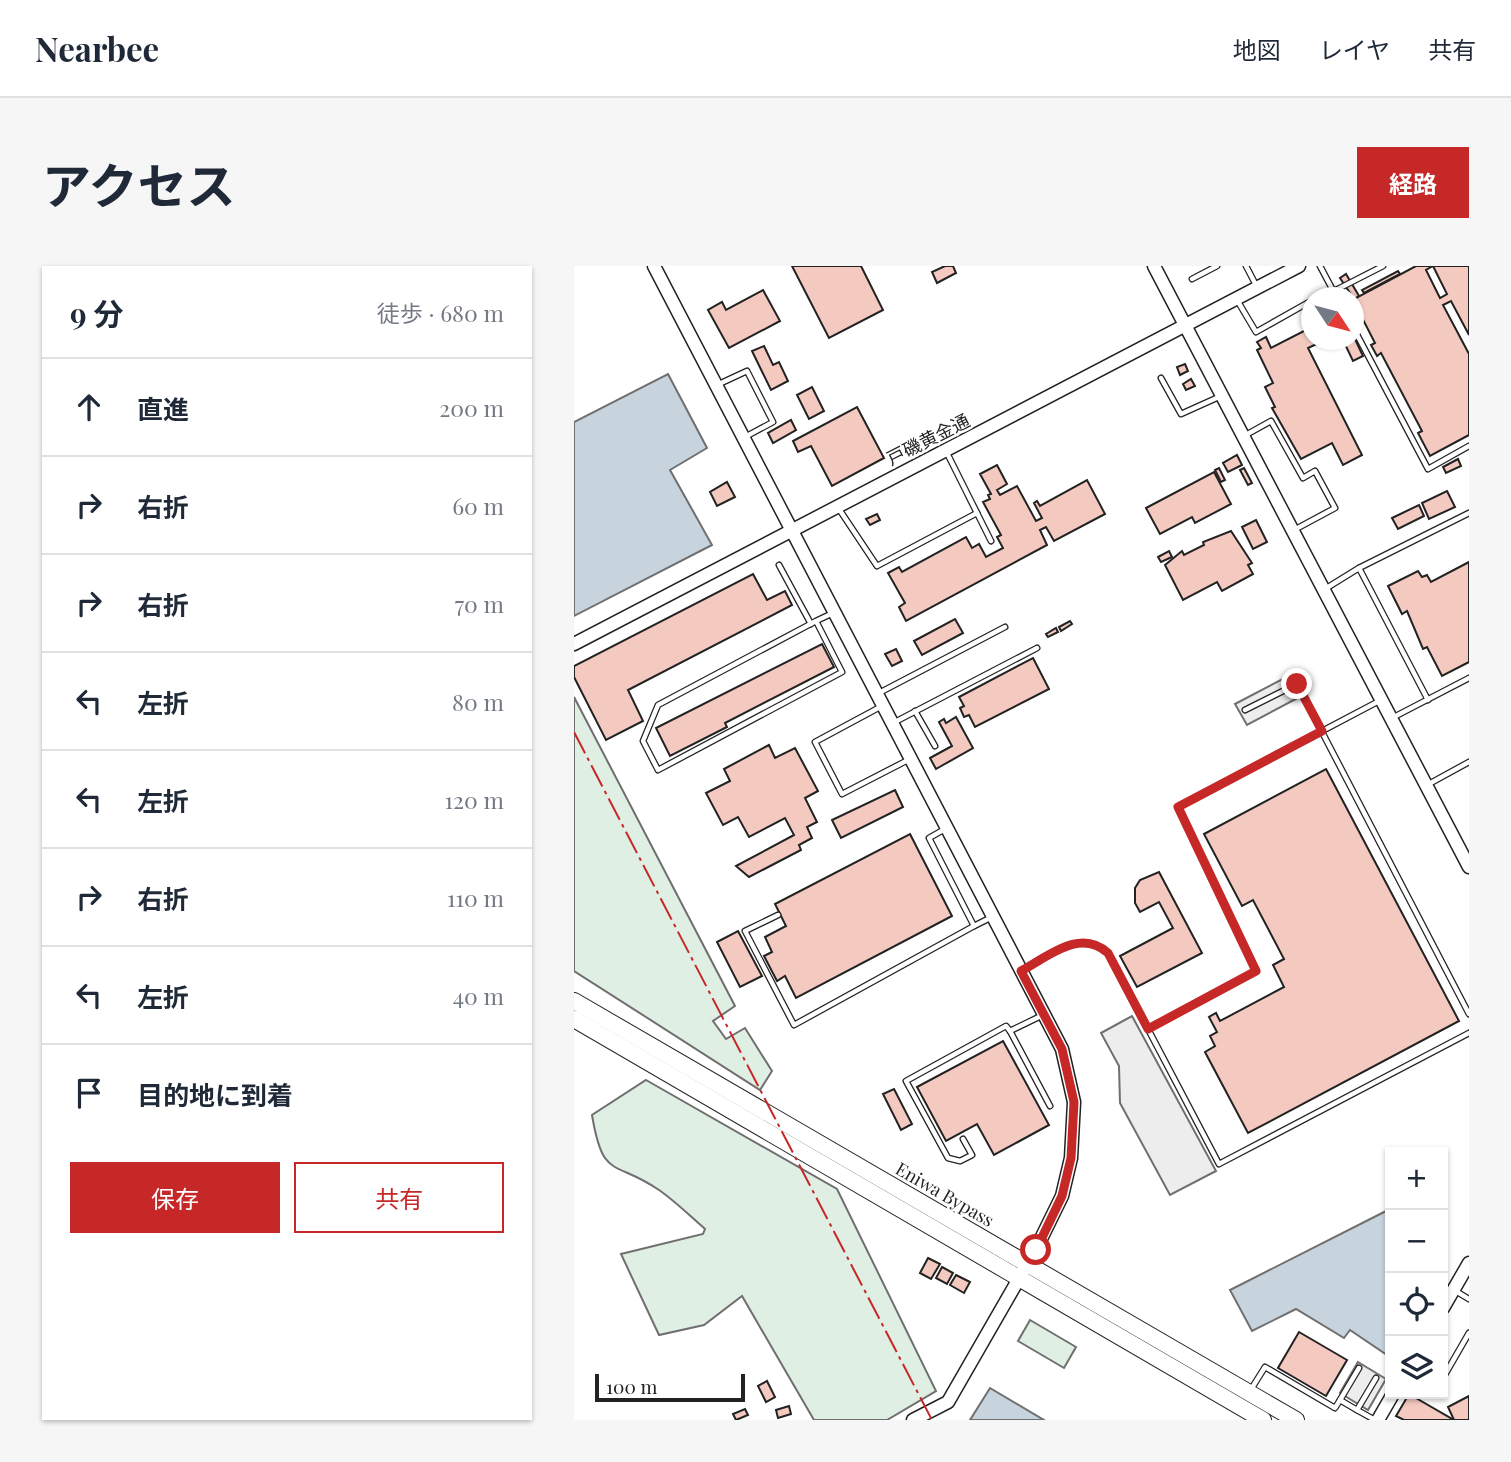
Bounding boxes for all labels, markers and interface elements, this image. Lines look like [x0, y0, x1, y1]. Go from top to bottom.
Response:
text: Nearbee [35, 26, 159, 70]
text: 地図 [1233, 33, 1281, 65]
text: レイヤ [1319, 33, 1390, 65]
text: 共有 [1428, 33, 1476, 65]
button: 経路 [1357, 147, 1469, 218]
text: アクセス [42, 151, 236, 216]
north arrow [1301, 287, 1364, 350]
text: 9 分 [70, 293, 124, 333]
text: 徒歩 · 680 m [377, 297, 504, 328]
icon: ahead [70, 388, 108, 426]
text: 直進 [137, 391, 189, 426]
text: 200 m [439, 392, 504, 423]
street label: 戸磯黄金通 [882, 408, 974, 470]
icon: right [70, 486, 108, 524]
text: 右折 [137, 489, 189, 524]
text: 60 m [452, 490, 504, 521]
icon: right [70, 584, 108, 622]
text: 右折 [137, 587, 189, 622]
text: 70 m [455, 588, 504, 619]
route end [1281, 668, 1312, 699]
icon: left [70, 682, 108, 720]
text: 左折 [137, 685, 189, 720]
text: 80 m [452, 686, 504, 717]
icon: left [70, 780, 108, 818]
text: 左折 [137, 783, 189, 818]
text: 120 m [445, 784, 504, 815]
icon: right [70, 878, 108, 916]
text: 右折 [137, 881, 189, 916]
text: 110 m [447, 882, 504, 913]
icon: left [70, 976, 108, 1014]
text: 左折 [137, 979, 189, 1014]
text: 40 m [453, 980, 504, 1011]
icon: arrive [70, 1074, 108, 1112]
text: 目的地に到着 [137, 1077, 293, 1112]
map controls [1385, 1147, 1448, 1399]
button: + [1385, 1147, 1448, 1210]
street label: Eniwa Bypass [892, 1156, 998, 1232]
button: 保存 [70, 1162, 280, 1233]
button: 共有 [294, 1162, 504, 1233]
button: − [1385, 1210, 1448, 1273]
route start [1020, 1234, 1051, 1265]
button: locate [1385, 1273, 1448, 1336]
button: layers [1385, 1336, 1448, 1399]
scale bar [595, 1371, 746, 1403]
text: 100 m [606, 1373, 657, 1399]

